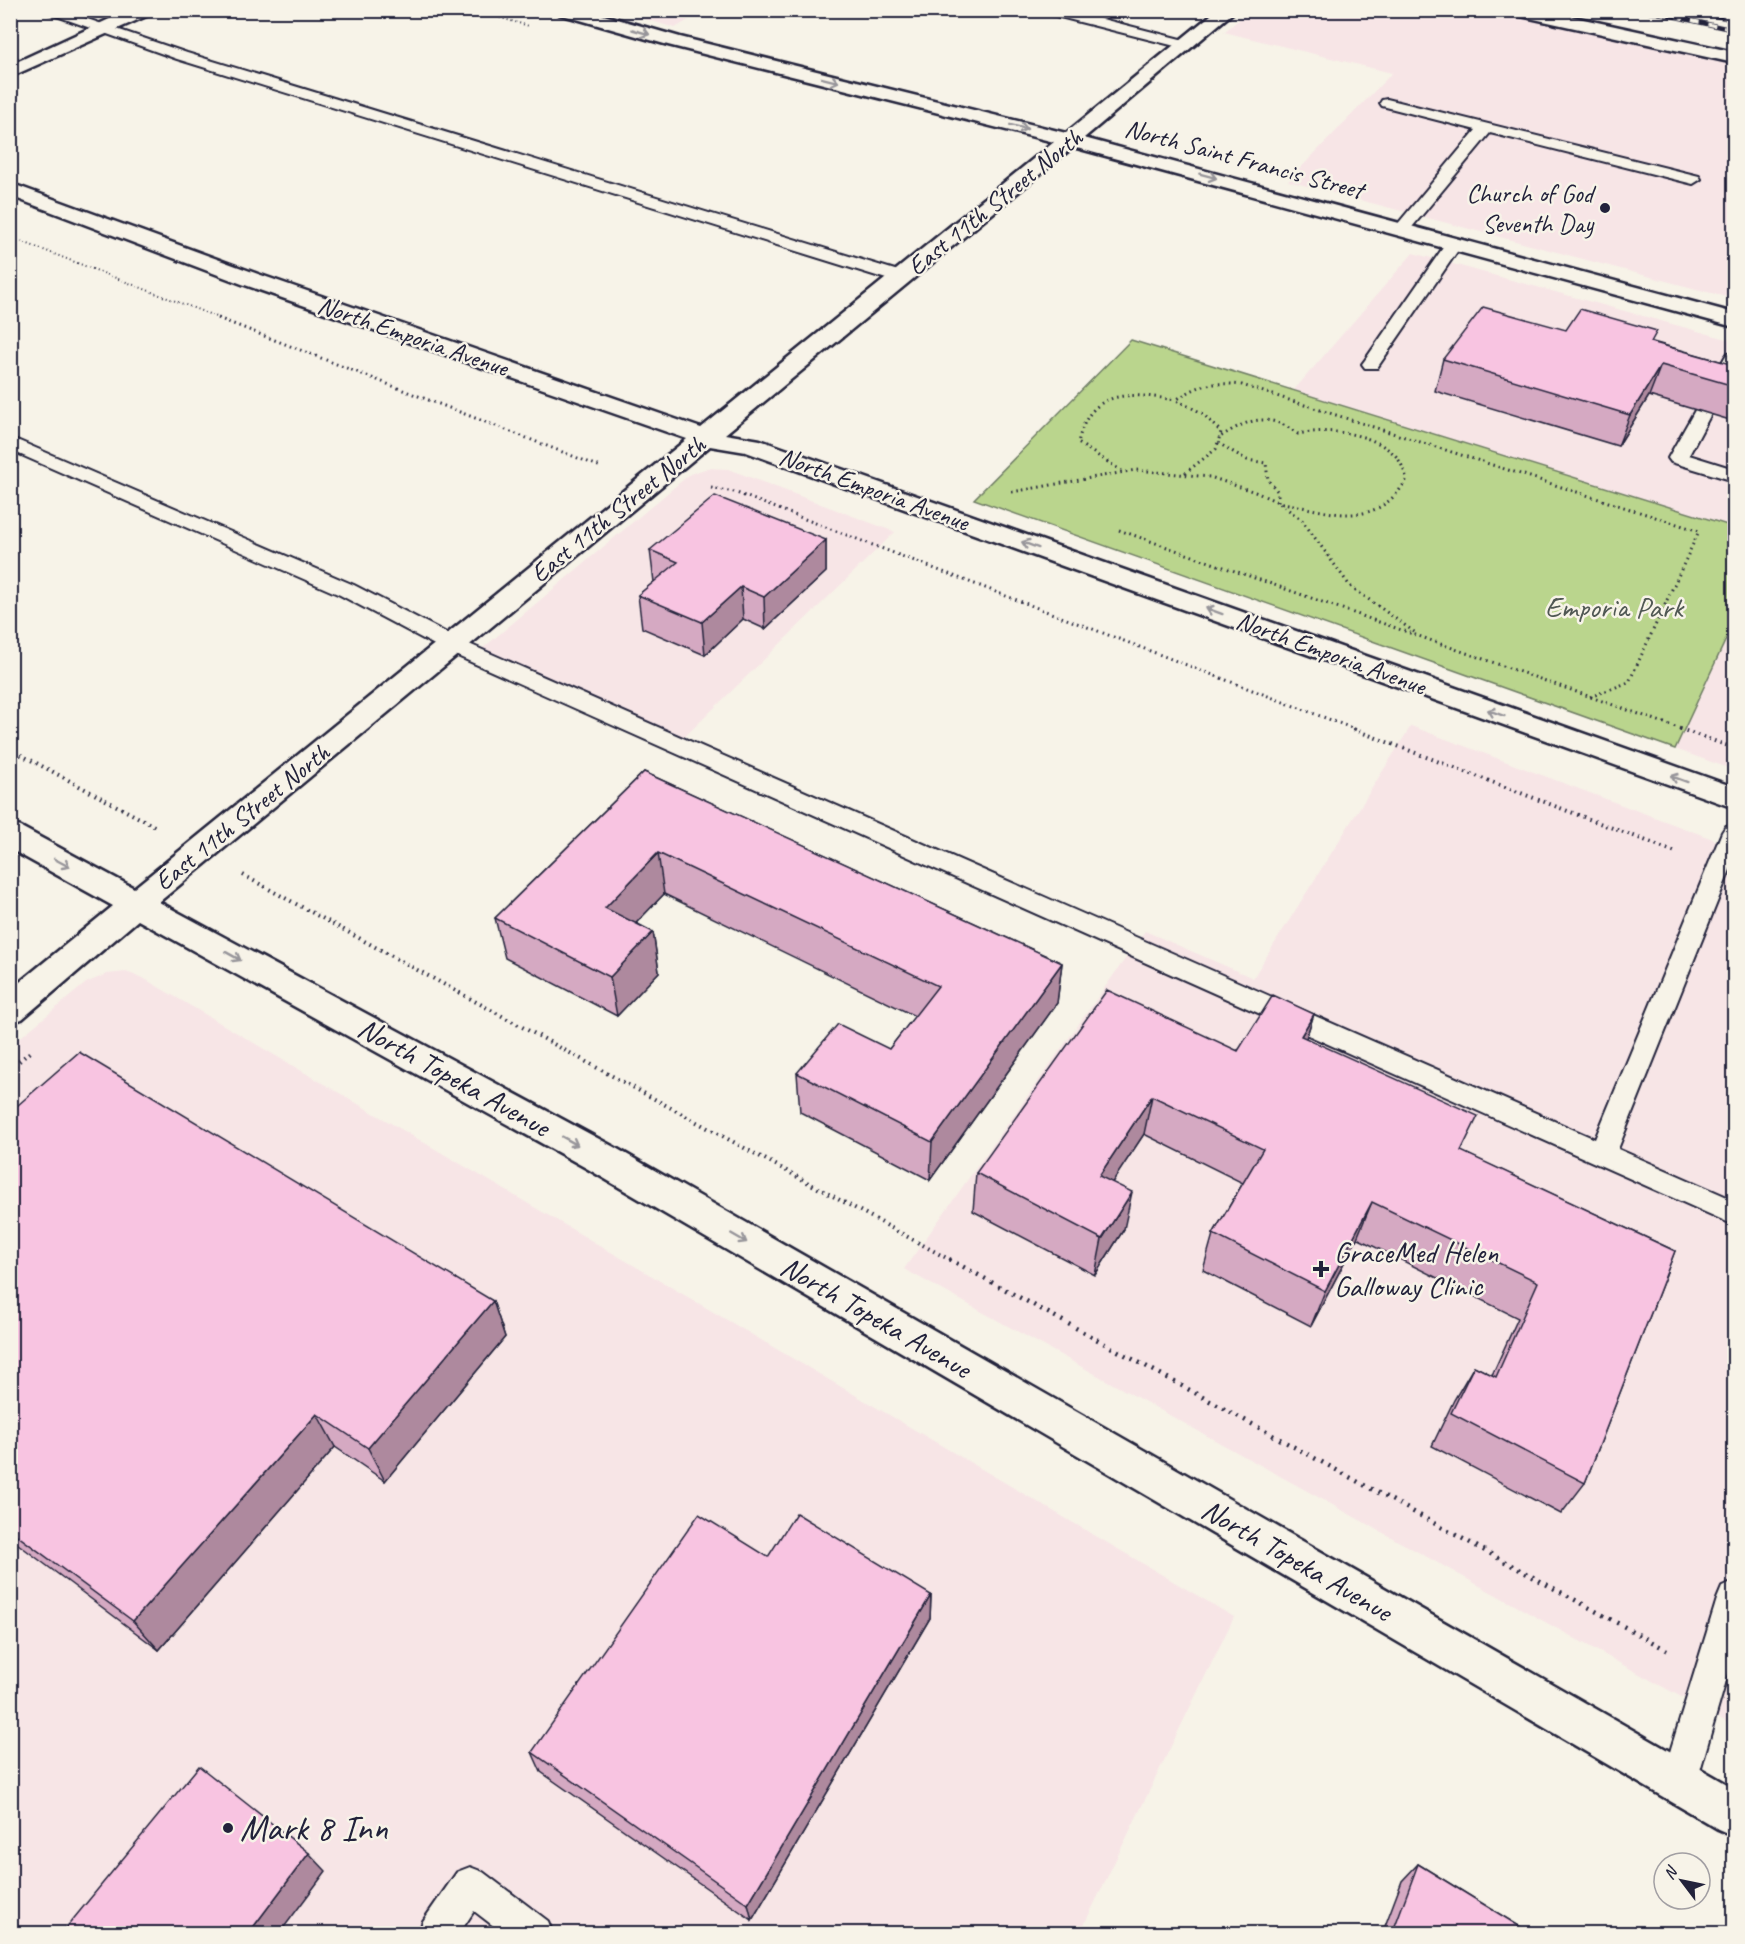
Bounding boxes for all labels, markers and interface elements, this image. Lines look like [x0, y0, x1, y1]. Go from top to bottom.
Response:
one-way arrow [631, 27, 650, 38]
one-way arrow [820, 74, 839, 86]
street label: North Saint Francis Street [1121, 111, 1370, 208]
street label: East 11th Street North [901, 120, 1090, 283]
one-way arrow [1009, 122, 1028, 134]
one-way arrow [1198, 171, 1217, 183]
place label: Church of God Seventh Day [1467, 177, 1597, 240]
marker: Church of God Seventh Day [1598, 201, 1612, 215]
street label: North Emporia Avenue [314, 288, 514, 385]
street label: East 11th Street North [524, 427, 713, 590]
street label: North Emporia Avenue [775, 439, 975, 539]
one-way arrow [1021, 539, 1040, 550]
park label: Emporia Park [1545, 588, 1685, 626]
street label: North Emporia Avenue [1232, 603, 1432, 703]
one-way arrow [1205, 605, 1224, 616]
one-way arrow [1487, 706, 1506, 717]
street label: East 11th Street North [148, 735, 337, 898]
one-way arrow [1671, 772, 1689, 783]
one-way arrow [53, 857, 70, 869]
one-way arrow [224, 951, 242, 962]
street label: North Topeka Avenue [351, 1009, 559, 1146]
one-way arrow [561, 1135, 578, 1147]
one-way arrow [730, 1232, 747, 1244]
place label: GraceMed Helen Galloway Clinic [1334, 1233, 1499, 1305]
street label: North Topeka Avenue [774, 1247, 980, 1388]
marker: GraceMed Helen Galloway Clinic [1312, 1260, 1330, 1278]
street label: North Topeka Avenue [1195, 1490, 1401, 1631]
place label: Mark 8 Inn [240, 1805, 389, 1851]
marker: Mark 8 Inn [221, 1821, 235, 1835]
north arrow [1652, 1851, 1712, 1911]
text: N [1659, 1861, 1683, 1883]

